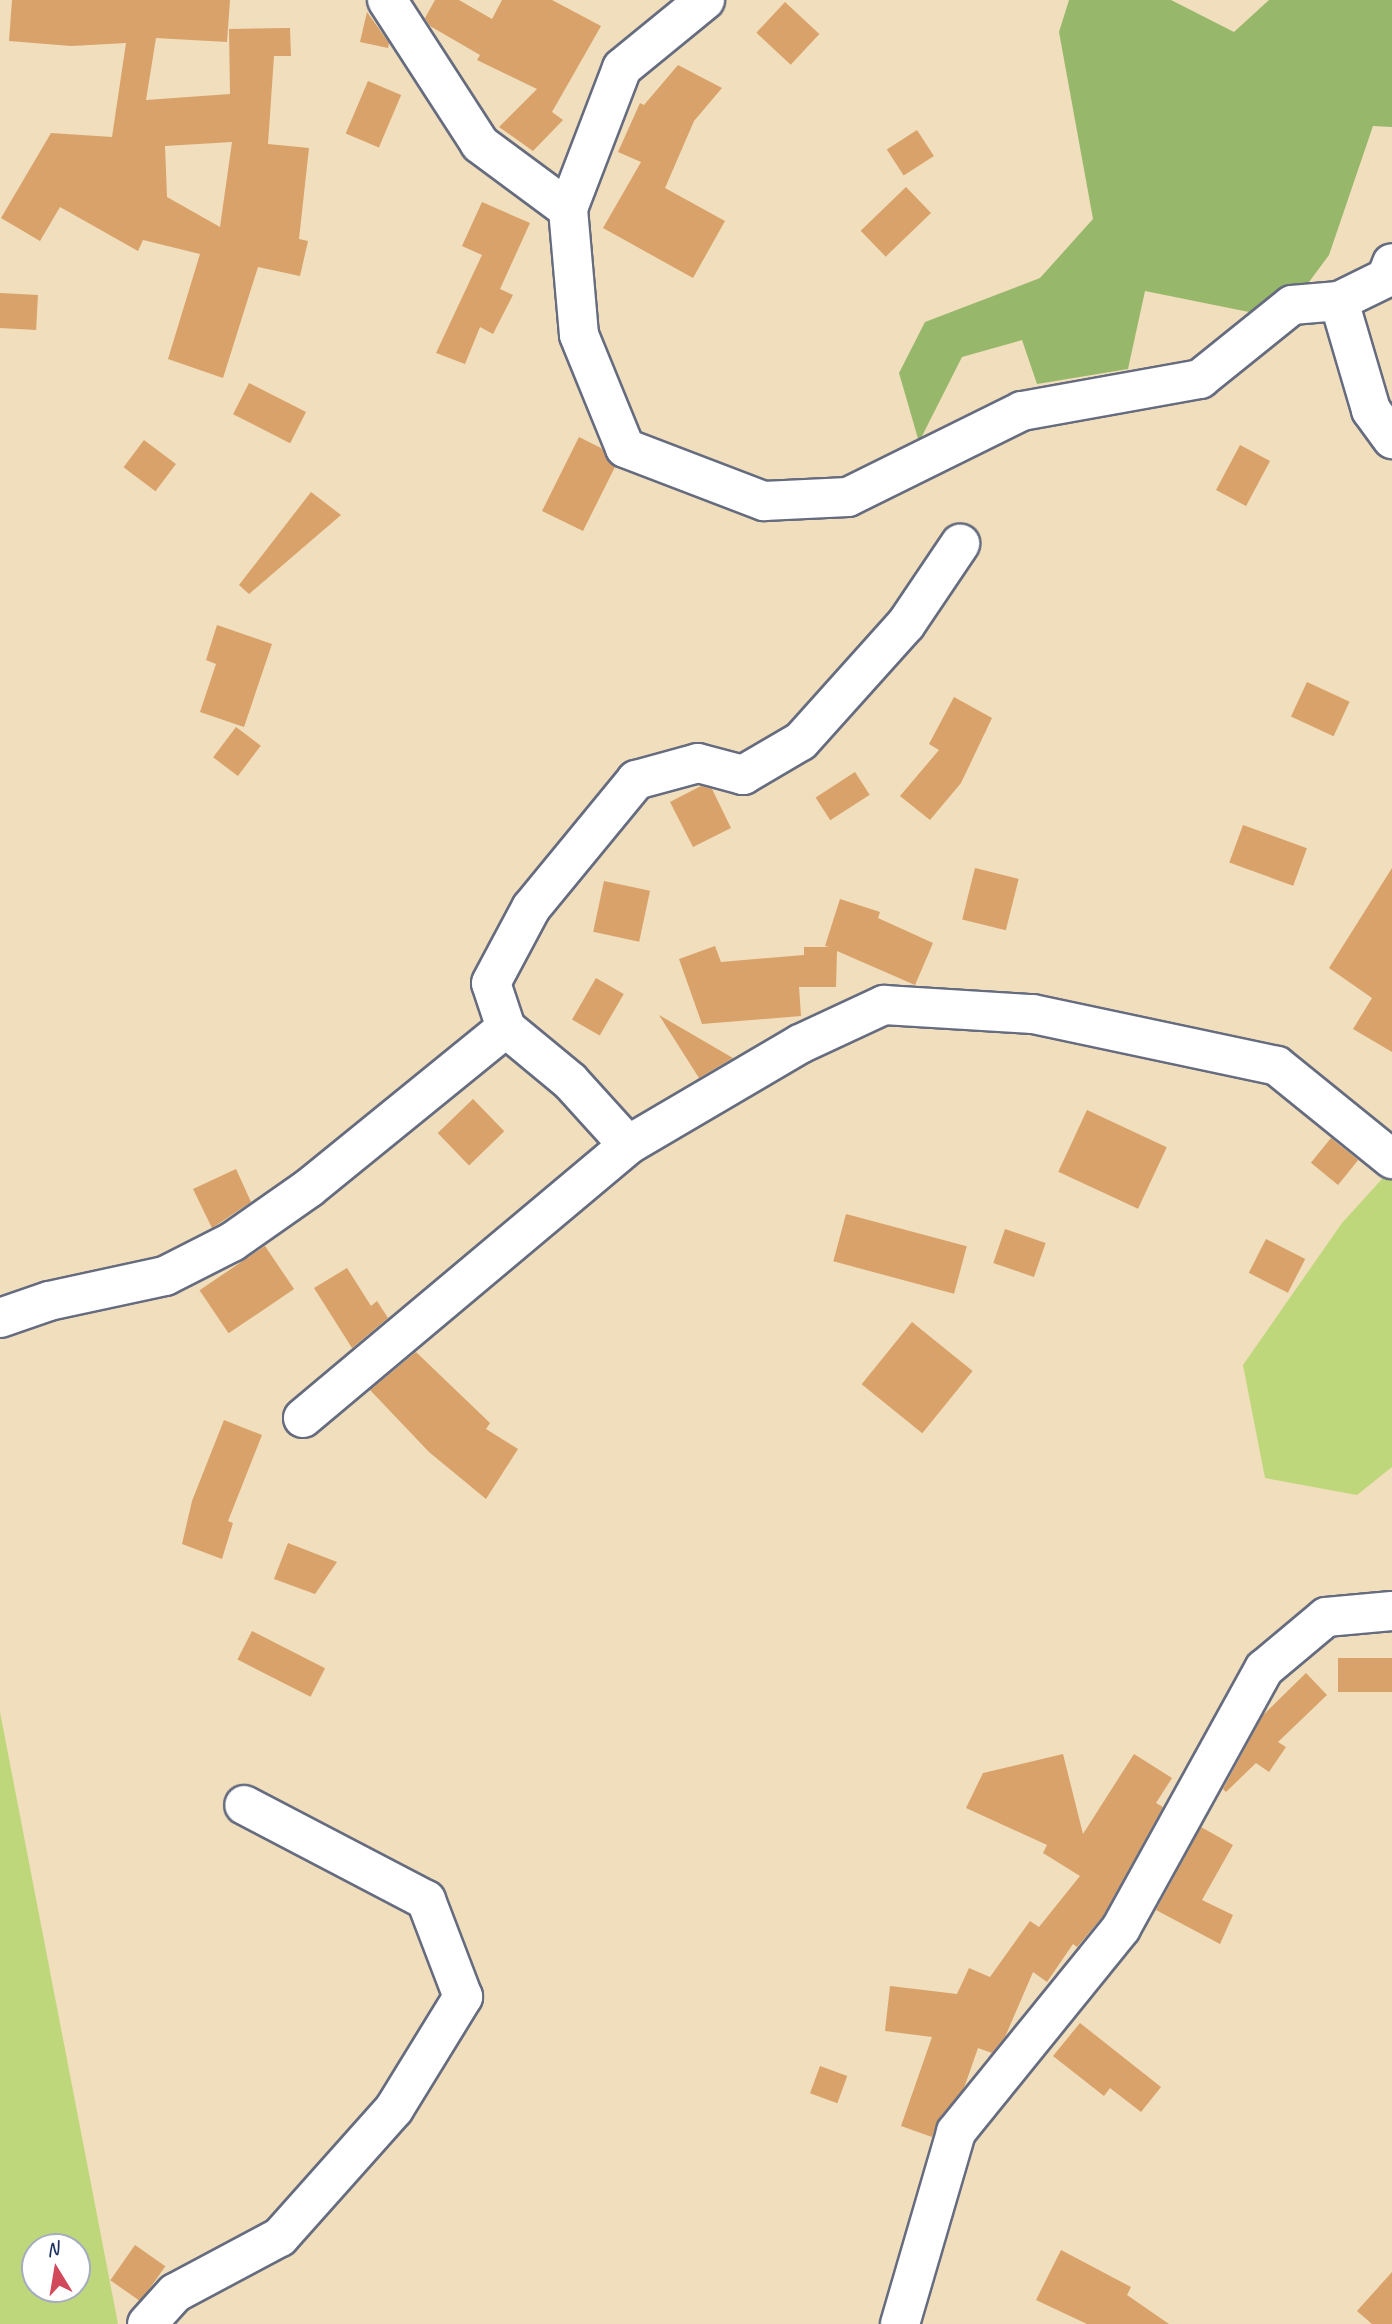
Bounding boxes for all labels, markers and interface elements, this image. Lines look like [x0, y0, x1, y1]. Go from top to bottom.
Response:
north arrow [21, 2233, 91, 2303]
text: N [44, 2236, 60, 2262]

